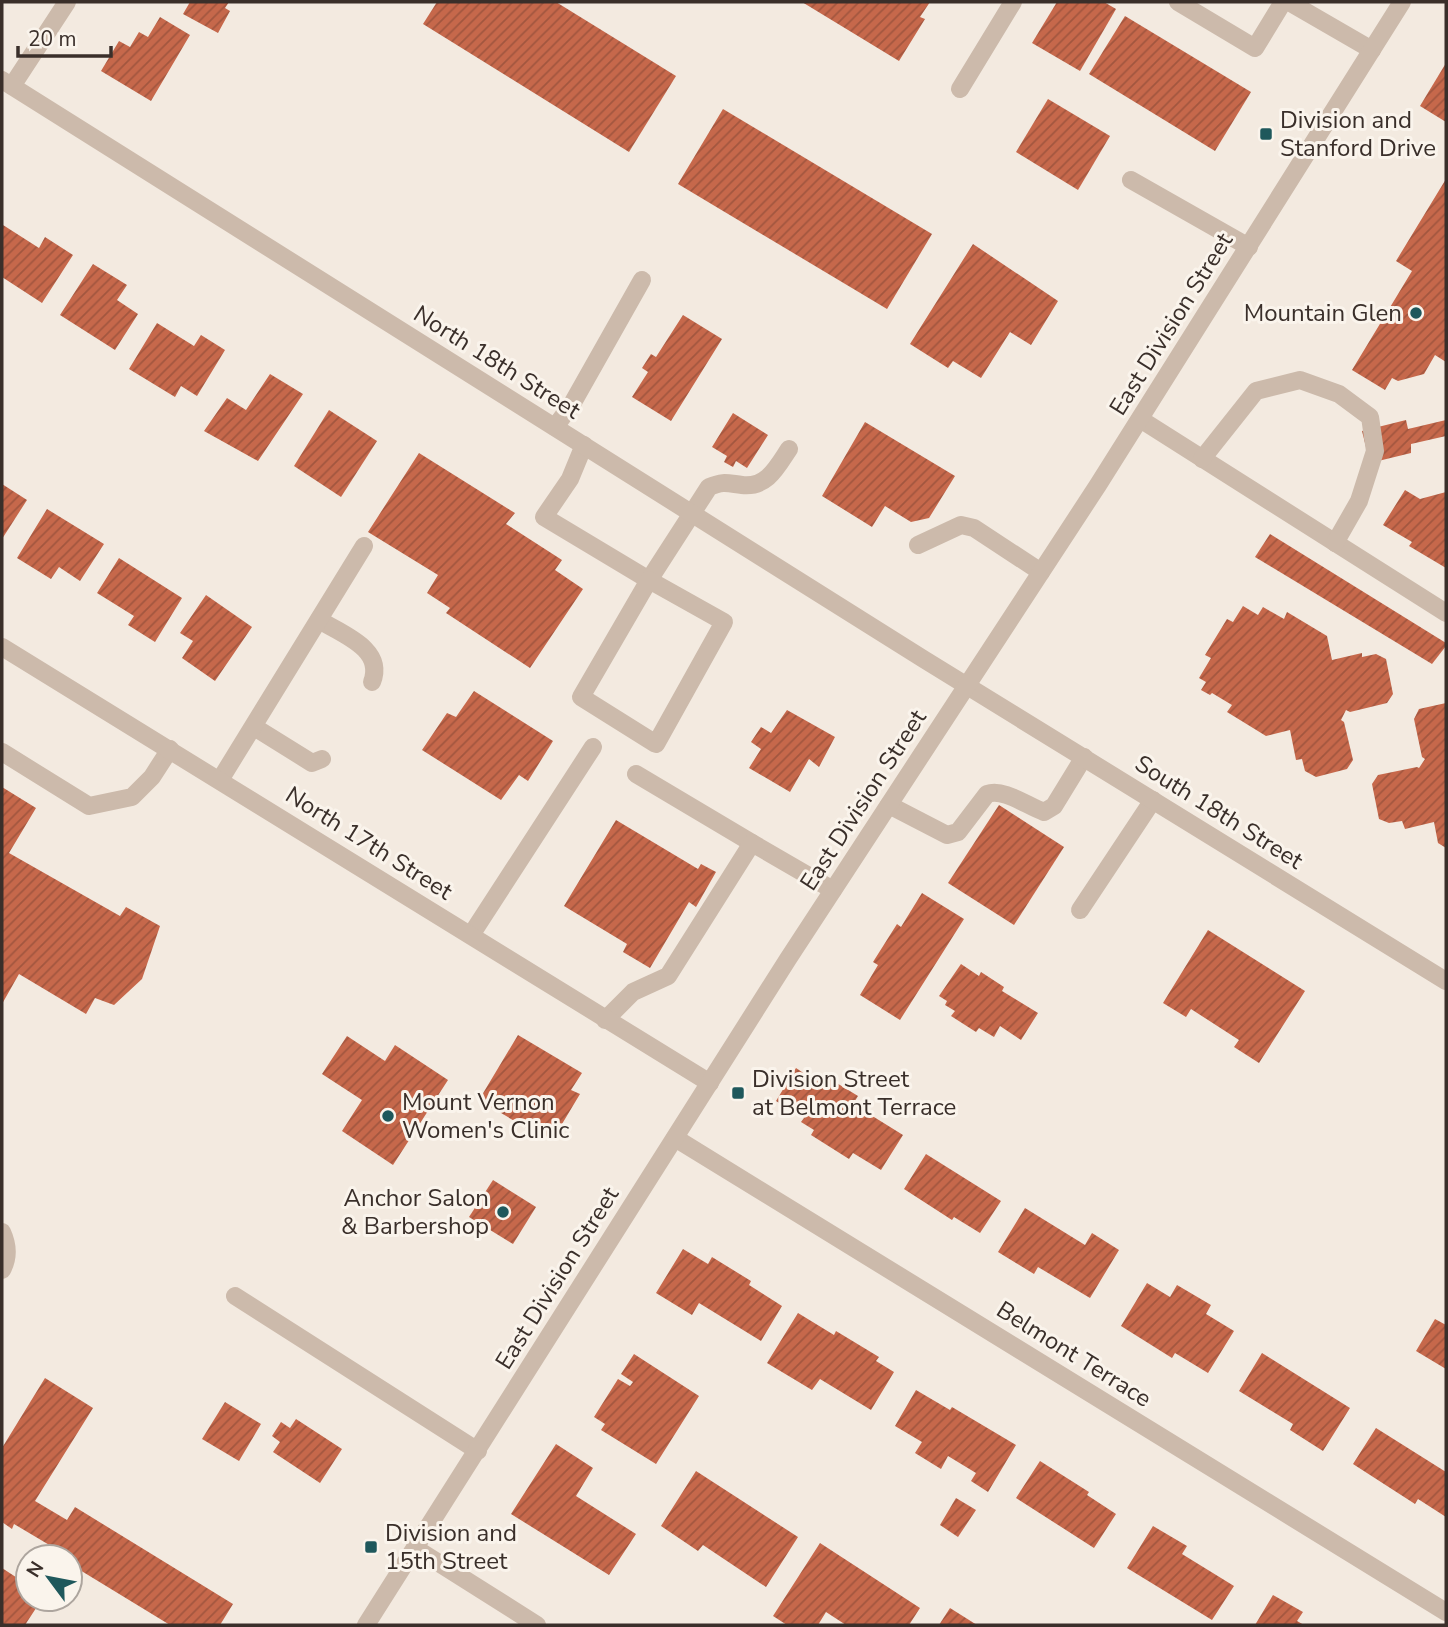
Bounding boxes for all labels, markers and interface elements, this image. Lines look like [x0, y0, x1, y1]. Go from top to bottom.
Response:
scale bar [18, 14, 110, 58]
text: 20 m [28, 25, 77, 53]
place label: Division and Stanford Drive [1280, 104, 1436, 164]
marker: Division and Stanford Drive [1258, 126, 1274, 142]
street label: East Division Street [1102, 226, 1240, 421]
place label: Mountain Glen [1244, 297, 1402, 329]
street label: North 18th Street [408, 298, 587, 426]
marker: Mountain Glen [1408, 305, 1424, 321]
street label: East Division Street [793, 703, 934, 897]
street label: South 18th Street [1129, 747, 1310, 877]
street label: North 17th Street [280, 779, 459, 907]
place label: Division Street at Belmont Terrace [752, 1063, 956, 1123]
marker: Division Street at Belmont Terrace [730, 1085, 746, 1101]
place label: Mount Vernon Women's Clinic [402, 1086, 569, 1146]
marker: Mount Vernon Women's Clinic [380, 1108, 396, 1124]
street label: East Division Street [488, 1180, 626, 1375]
place label: Anchor Salon & Barbershop [341, 1182, 489, 1242]
marker: Anchor Salon & Barbershop [495, 1204, 511, 1220]
street label: Belmont Terrace [990, 1294, 1158, 1414]
place label: Division and 15th Street [385, 1517, 517, 1577]
marker: Division and 15th Street [363, 1539, 379, 1555]
north arrow [14, 1543, 84, 1613]
text: N [21, 1557, 50, 1582]

